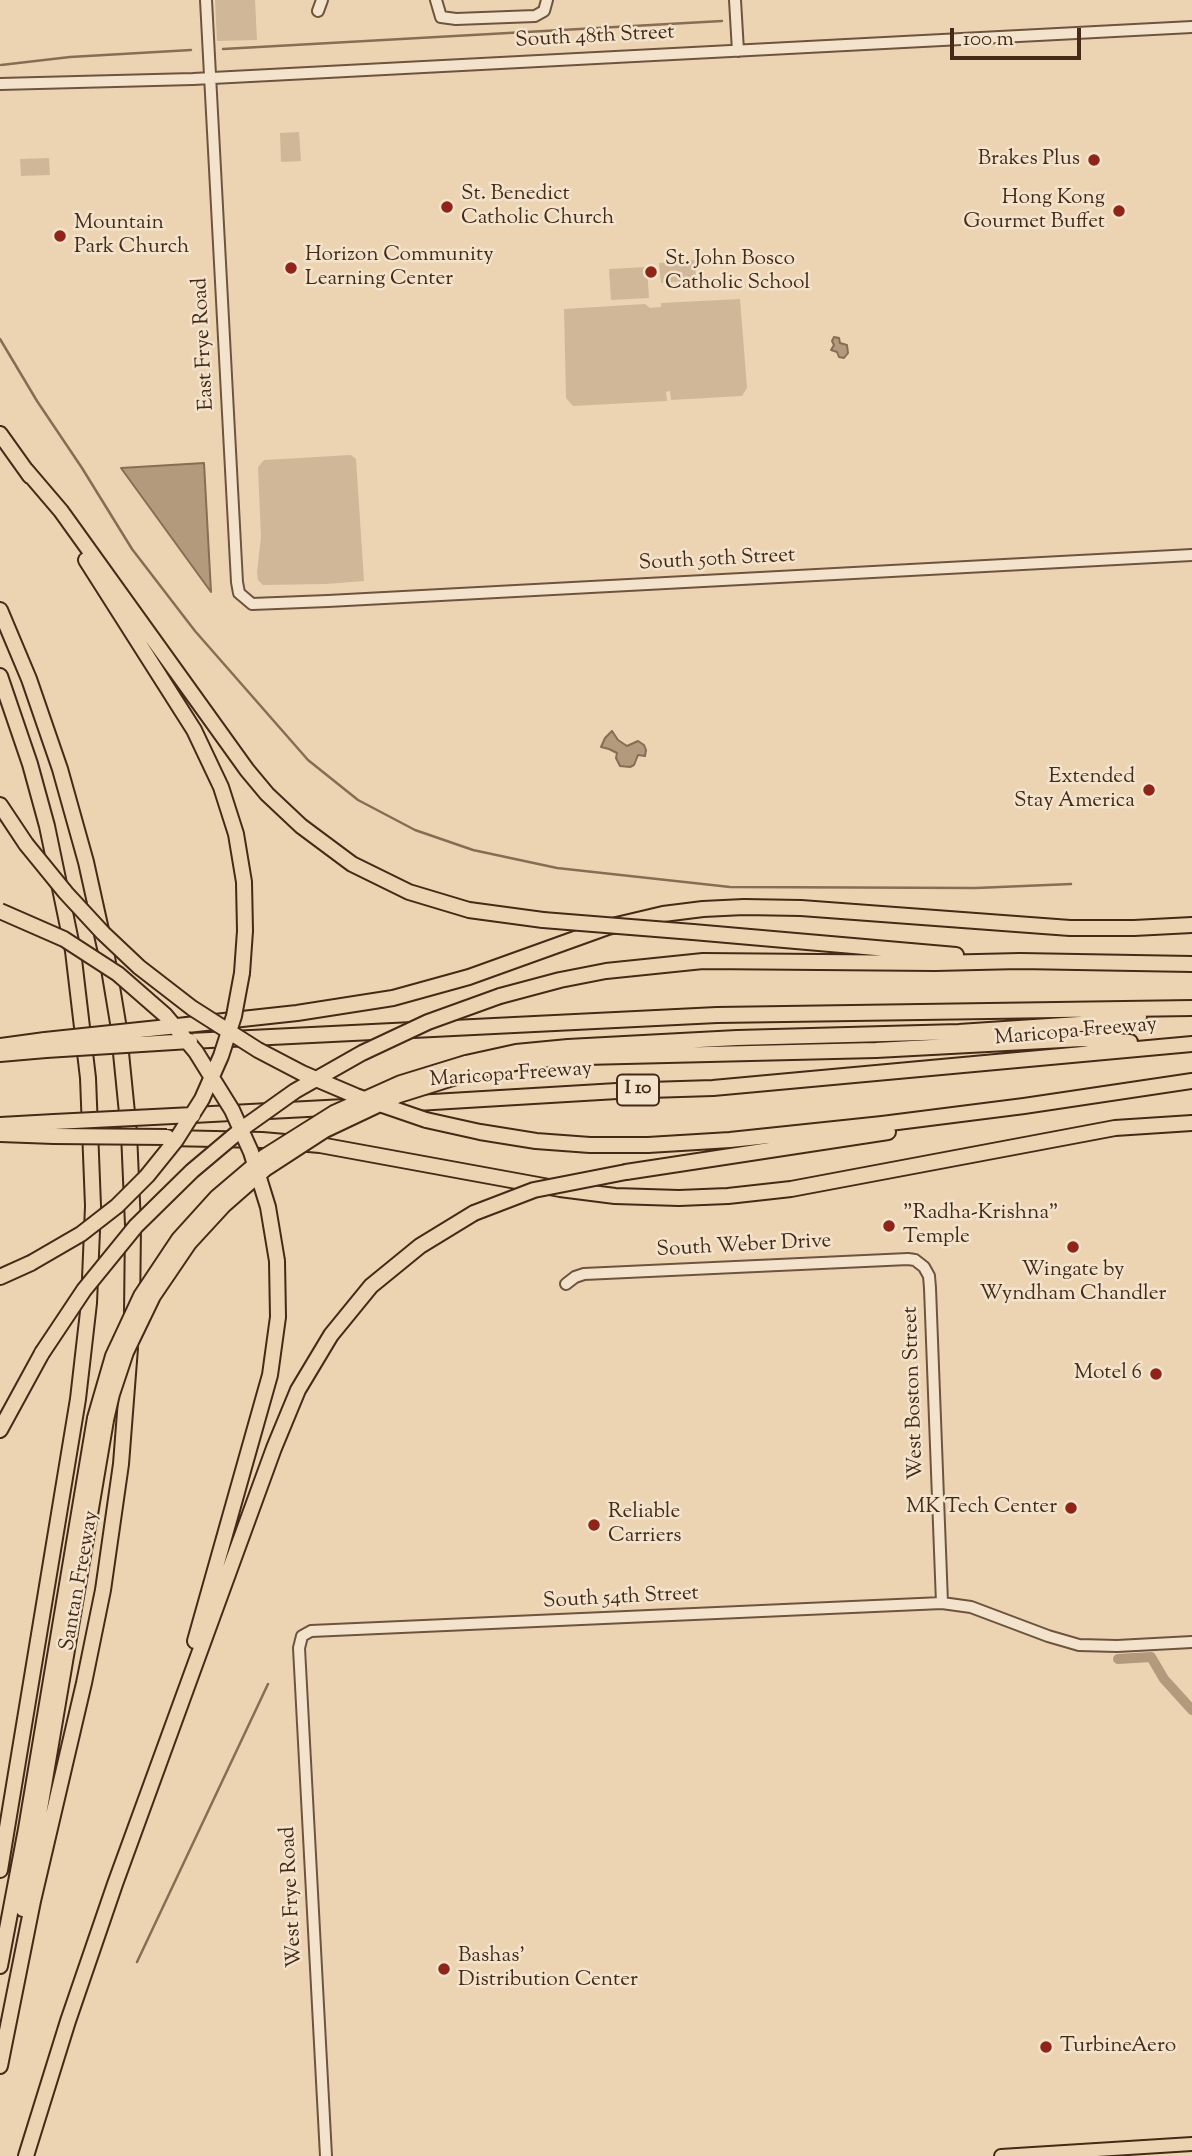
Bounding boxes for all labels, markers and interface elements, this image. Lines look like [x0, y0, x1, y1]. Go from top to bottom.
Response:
scale bar [954, 14, 1085, 58]
street label: South 48th Street [515, 21, 675, 55]
text: 100 m [963, 25, 1014, 55]
place label: Brakes Plus [978, 147, 1080, 173]
marker: Brakes Plus [1086, 152, 1102, 168]
place label: St. Benedict Catholic Church [461, 182, 614, 232]
place label: Hong Kong Gourmet Buffet [963, 186, 1105, 236]
marker: St. Benedict Catholic Church [439, 199, 455, 215]
marker: Hong Kong Gourmet Buffet [1111, 203, 1127, 219]
place label: Mountain Park Church [74, 211, 189, 261]
marker: Mountain Park Church [52, 228, 68, 244]
place label: Horizon Community Learning Center [305, 243, 494, 293]
place label: St. John Bosco Catholic School [665, 247, 810, 297]
marker: Horizon Community Learning Center [283, 260, 299, 276]
marker: St. John Bosco Catholic School [643, 264, 659, 280]
street label: East Frye Road [189, 277, 221, 411]
street label: South 50th Street [638, 544, 796, 578]
place label: Extended Stay America [1014, 765, 1135, 815]
marker: Extended Stay America [1141, 782, 1157, 798]
street label: Maricopa Freeway [994, 1013, 1158, 1053]
street label: Maricopa Freeway [429, 1058, 593, 1094]
road number: I 10 [617, 1074, 659, 1106]
place label: "Radha-Krishna" Temple [903, 1201, 1058, 1251]
marker: "Radha-Krishna" Temple [881, 1218, 897, 1234]
street label: South Weber Drive [656, 1230, 832, 1264]
marker: Wingate by Wyndham Chandler [1065, 1239, 1081, 1255]
place label: Wingate by Wyndham Chandler [980, 1258, 1166, 1308]
street label: West Boston Street [899, 1306, 931, 1480]
place label: Motel 6 [1074, 1361, 1142, 1387]
marker: Motel 6 [1148, 1366, 1164, 1382]
place label: MK Tech Center [906, 1495, 1057, 1521]
place label: Reliable Carriers [608, 1500, 682, 1550]
marker: MK Tech Center [1063, 1500, 1079, 1516]
street label: Santan Freeway [56, 1509, 106, 1653]
marker: Reliable Carriers [586, 1517, 602, 1533]
street label: South 54th Street [543, 1582, 699, 1616]
street label: West Frye Road [277, 1826, 309, 1968]
place label: Bashas' Distribution Center [458, 1944, 638, 1994]
marker: Bashas' Distribution Center [436, 1961, 452, 1977]
place label: TurbineAero [1060, 2034, 1176, 2060]
marker: TurbineAero [1038, 2039, 1054, 2055]

